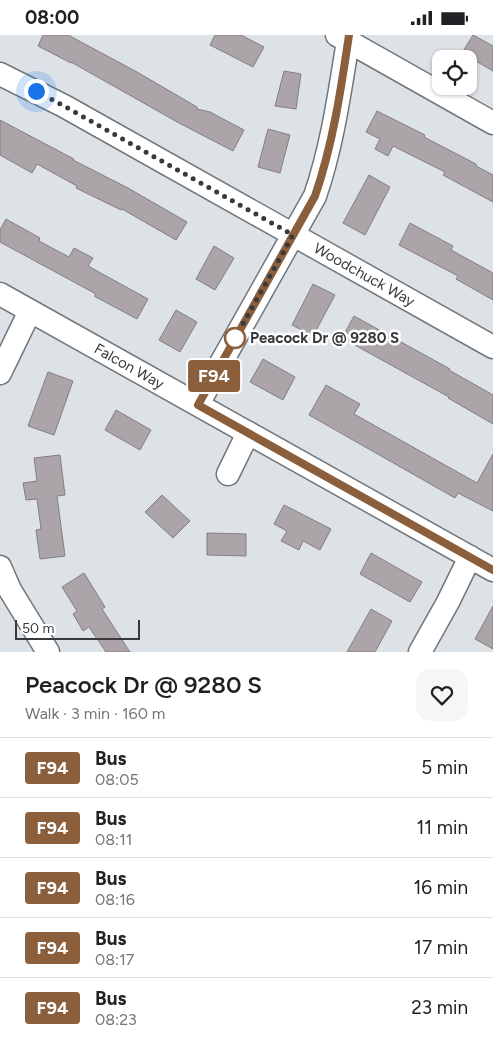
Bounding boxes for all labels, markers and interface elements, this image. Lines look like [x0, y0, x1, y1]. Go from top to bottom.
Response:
text: 08:00 [25, 6, 79, 29]
map controls [432, 50, 477, 95]
button: locate [432, 50, 477, 95]
your location [24, 79, 49, 104]
street label: Woodchuck Way [311, 239, 418, 310]
marker: Peacock Dr @ 9280 S [224, 327, 246, 349]
place label: Peacock Dr @ 9280 S [250, 329, 399, 347]
street label: Falcon Way [91, 340, 167, 393]
line badge: F94 [185, 360, 243, 392]
text: F94 [198, 365, 230, 387]
scale bar [15, 617, 140, 640]
text: 50 m [22, 620, 54, 637]
button: heart [416, 669, 468, 721]
text: Peacock Dr @ 9280 S [25, 670, 262, 699]
text: Walk · 3 min · 160 m [25, 704, 166, 723]
text: Bus [95, 747, 126, 770]
text: 5 min [421, 756, 468, 779]
text: F94 [37, 757, 68, 779]
text: 08:05 [95, 770, 139, 789]
text: Bus [95, 807, 126, 830]
text: 11 min [416, 816, 468, 839]
text: F94 [37, 817, 68, 839]
text: 08:11 [95, 830, 132, 849]
text: Bus [95, 867, 126, 890]
text: 16 min [414, 876, 468, 899]
text: F94 [37, 877, 68, 899]
text: 08:16 [95, 890, 135, 909]
text: Bus [95, 927, 126, 950]
text: 17 min [414, 936, 468, 959]
text: F94 [37, 937, 68, 959]
text: 08:17 [95, 950, 134, 969]
text: Bus [95, 987, 126, 1010]
text: 23 min [411, 996, 468, 1019]
text: F94 [37, 997, 68, 1019]
text: 08:23 [95, 1010, 137, 1029]

